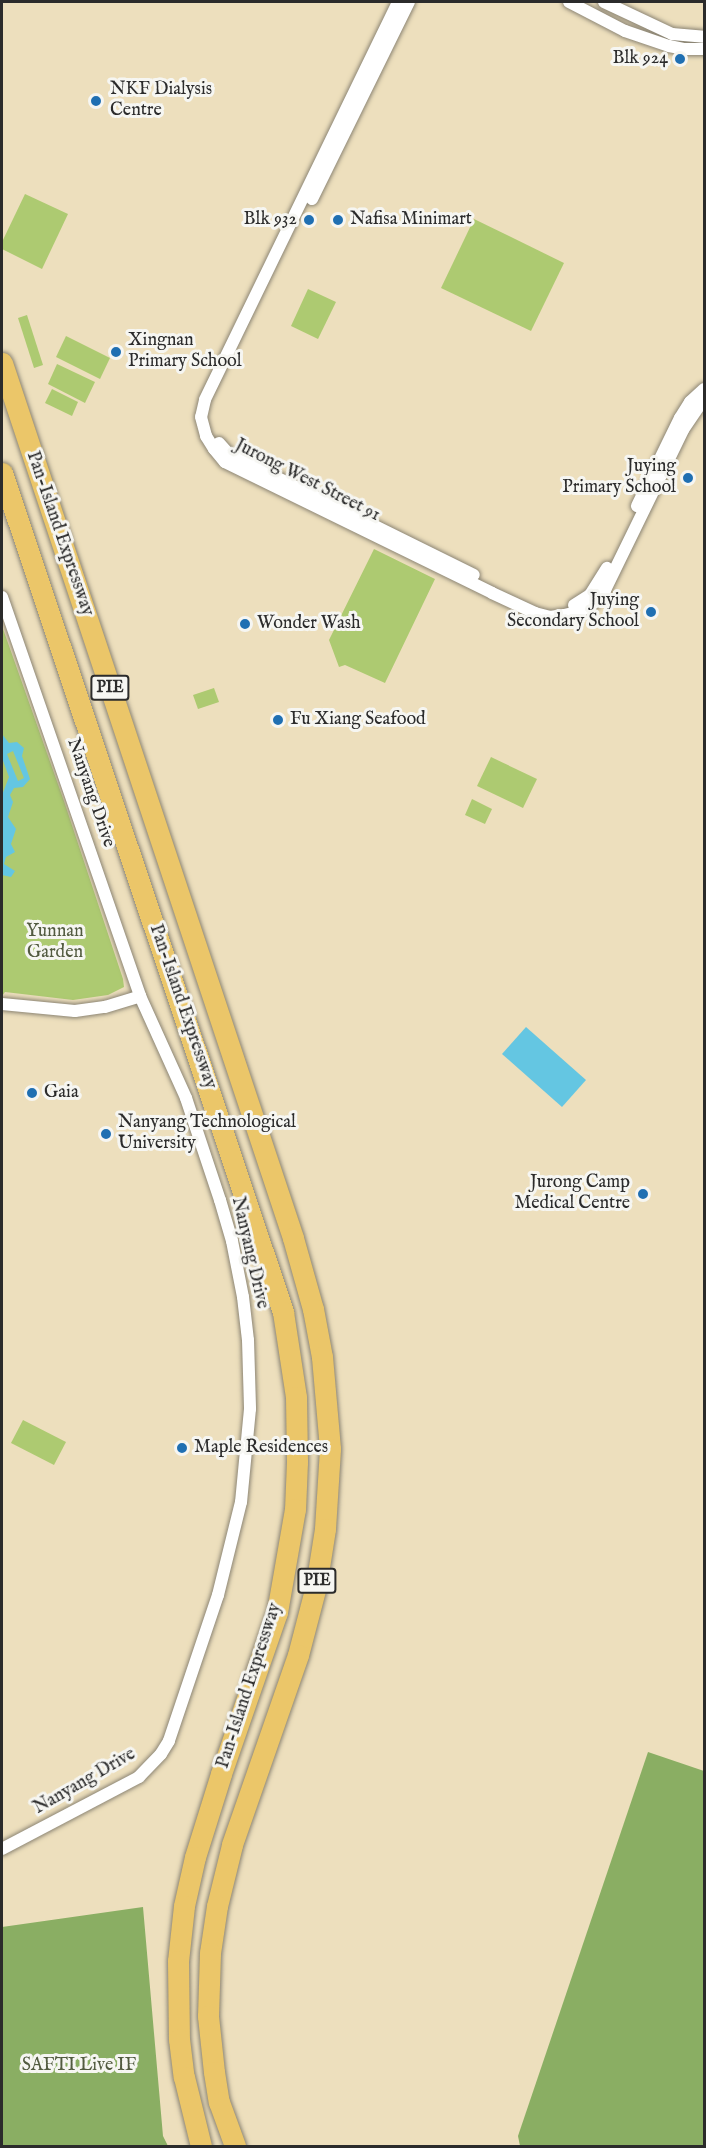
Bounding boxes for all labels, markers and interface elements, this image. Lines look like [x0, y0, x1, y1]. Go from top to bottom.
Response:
place label: Blk 924 [612, 48, 668, 70]
marker: Blk 924 [673, 52, 687, 66]
place label: NKF Dialysis Centre [110, 80, 212, 122]
marker: NKF Dialysis Centre [87, 92, 105, 110]
place label: Blk 932 [244, 209, 297, 231]
place label: Nafisa Minimart [350, 209, 472, 231]
marker: Blk 932 [302, 213, 316, 227]
marker: Nafisa Minimart [331, 213, 345, 227]
place label: Xingnan Primary School [128, 331, 242, 374]
marker: Xingnan Primary School [109, 345, 123, 359]
street label: Jurong West Street 91 [231, 435, 383, 527]
street label: Pan-Island Expressway [21, 449, 97, 619]
place label: Juying Primary School [562, 457, 676, 500]
marker: Juying Primary School [681, 471, 695, 485]
place label: Juying Secondary School [507, 591, 639, 634]
marker: Juying Secondary School [644, 605, 658, 619]
place label: Wonder Wash [257, 613, 361, 635]
marker: Wonder Wash [238, 617, 252, 631]
road number: PIE [89, 675, 131, 701]
place label: Fu Xiang Seafood [290, 709, 426, 731]
marker: Fu Xiang Seafood [271, 713, 285, 727]
street label: Nanyang Drive [61, 736, 119, 850]
park label: Yunnan Garden [26, 922, 84, 964]
street label: Pan-Island Expressway [144, 922, 220, 1092]
place label: Gaia [44, 1082, 79, 1104]
marker: Gaia [25, 1086, 39, 1100]
place label: Nanyang Technological University [118, 1113, 296, 1156]
marker: Nanyang Technological University [99, 1127, 113, 1141]
place label: Jurong Camp Medical Centre [515, 1173, 630, 1216]
marker: Jurong Camp Medical Centre [634, 1185, 652, 1203]
street label: Nanyang Drive [226, 1195, 272, 1311]
place label: Maple Residences [194, 1437, 328, 1459]
marker: Maple Residences [175, 1441, 189, 1455]
road number: PIE [296, 1568, 338, 1594]
street label: Pan-Island Expressway [213, 1601, 287, 1771]
street label: Nanyang Drive [30, 1744, 140, 1820]
park label: SAFTI Live IF [22, 2055, 136, 2077]

